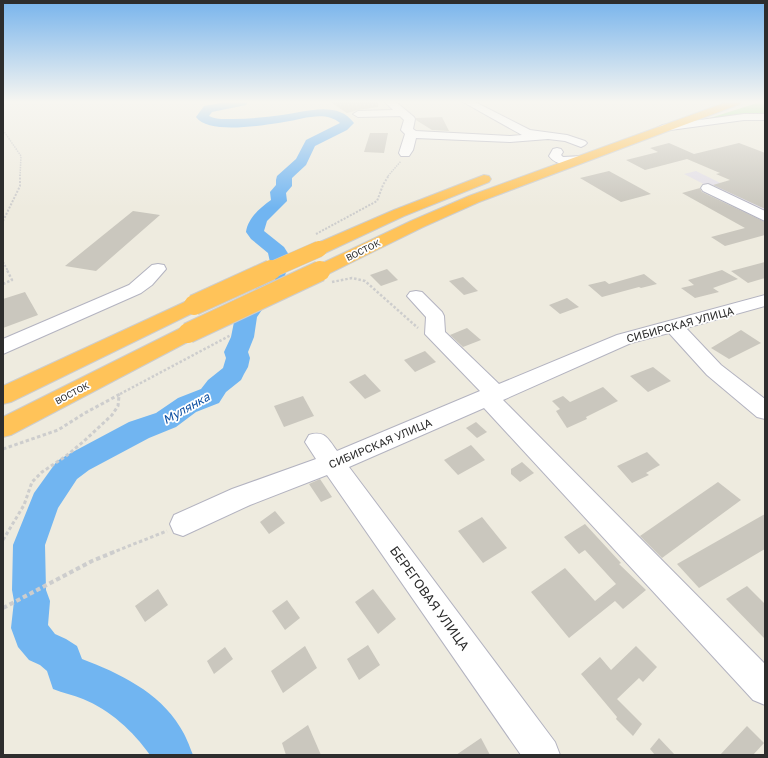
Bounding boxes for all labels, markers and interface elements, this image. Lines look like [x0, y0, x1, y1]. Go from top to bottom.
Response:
street label: ВОСТОК [344, 237, 383, 263]
street label: СИБИРСКАЯ УЛИЦА [625, 303, 736, 345]
street label: ВОСТОК [53, 379, 91, 407]
water label: Мулянка [160, 388, 213, 427]
street label: СИБИРСКАЯ УЛИЦА [326, 415, 434, 471]
street label: БЕРЕГОВАЯ УЛИЦА [387, 543, 473, 654]

